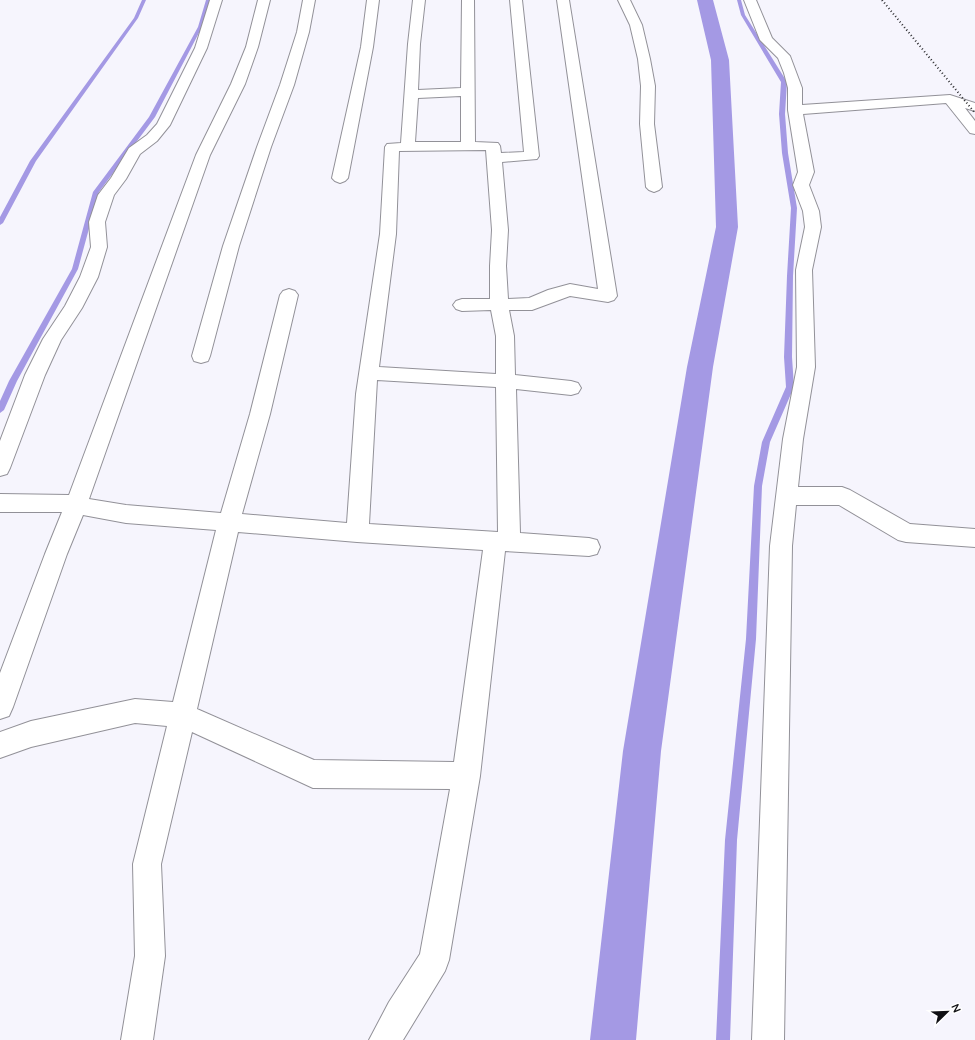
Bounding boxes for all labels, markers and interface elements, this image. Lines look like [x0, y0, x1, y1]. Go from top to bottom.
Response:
north arrow [927, 992, 967, 1032]
text: N [948, 1002, 964, 1015]

